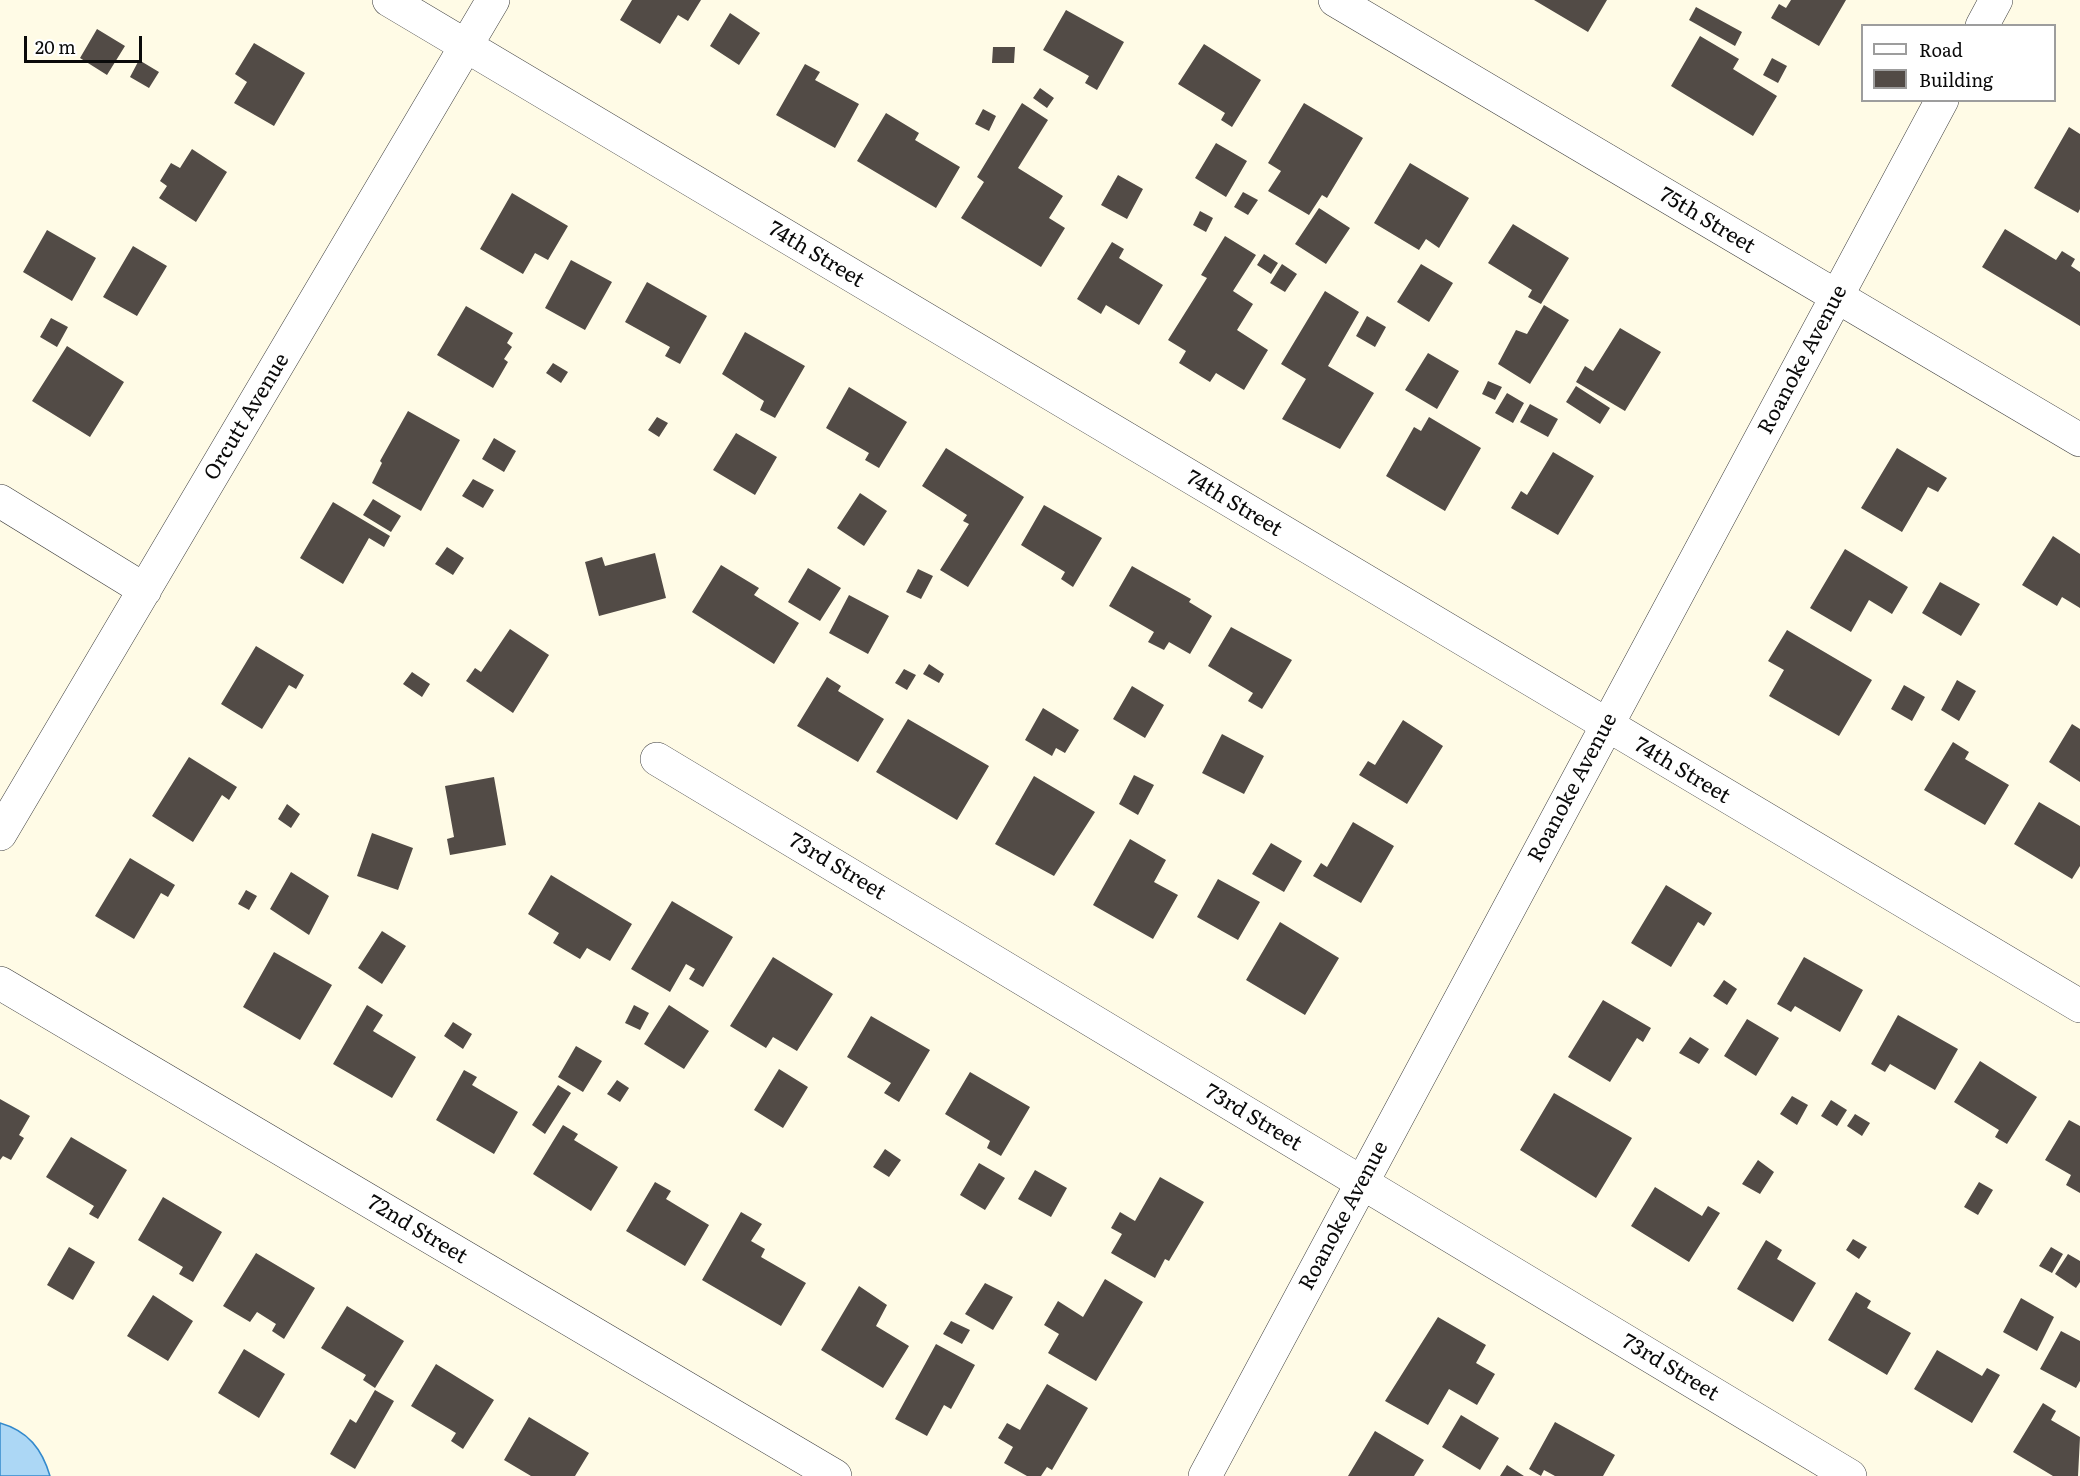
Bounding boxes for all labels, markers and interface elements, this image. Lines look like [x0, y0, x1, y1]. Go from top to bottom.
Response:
scale bar [27, 24, 146, 62]
legend [1861, 24, 2056, 102]
text: 20 m [35, 33, 76, 60]
text: Road [1919, 36, 1963, 63]
text: Building [1919, 66, 1993, 93]
street label: 75th Street [1654, 183, 1760, 259]
street label: 74th Street [763, 217, 869, 293]
street label: Roanoke Avenue [1753, 281, 1853, 439]
street label: Orcutt Avenue [199, 349, 295, 485]
street label: 74th Street [1181, 466, 1287, 542]
street label: Roanoke Avenue [1523, 709, 1623, 867]
street label: 74th Street [1629, 733, 1735, 809]
street label: 73rd Street [784, 828, 890, 906]
street label: 73rd Street [1200, 1079, 1306, 1157]
street label: Roanoke Avenue [1294, 1137, 1394, 1295]
street label: 72nd Street [362, 1190, 472, 1270]
street label: 73rd Street [1617, 1329, 1723, 1407]

